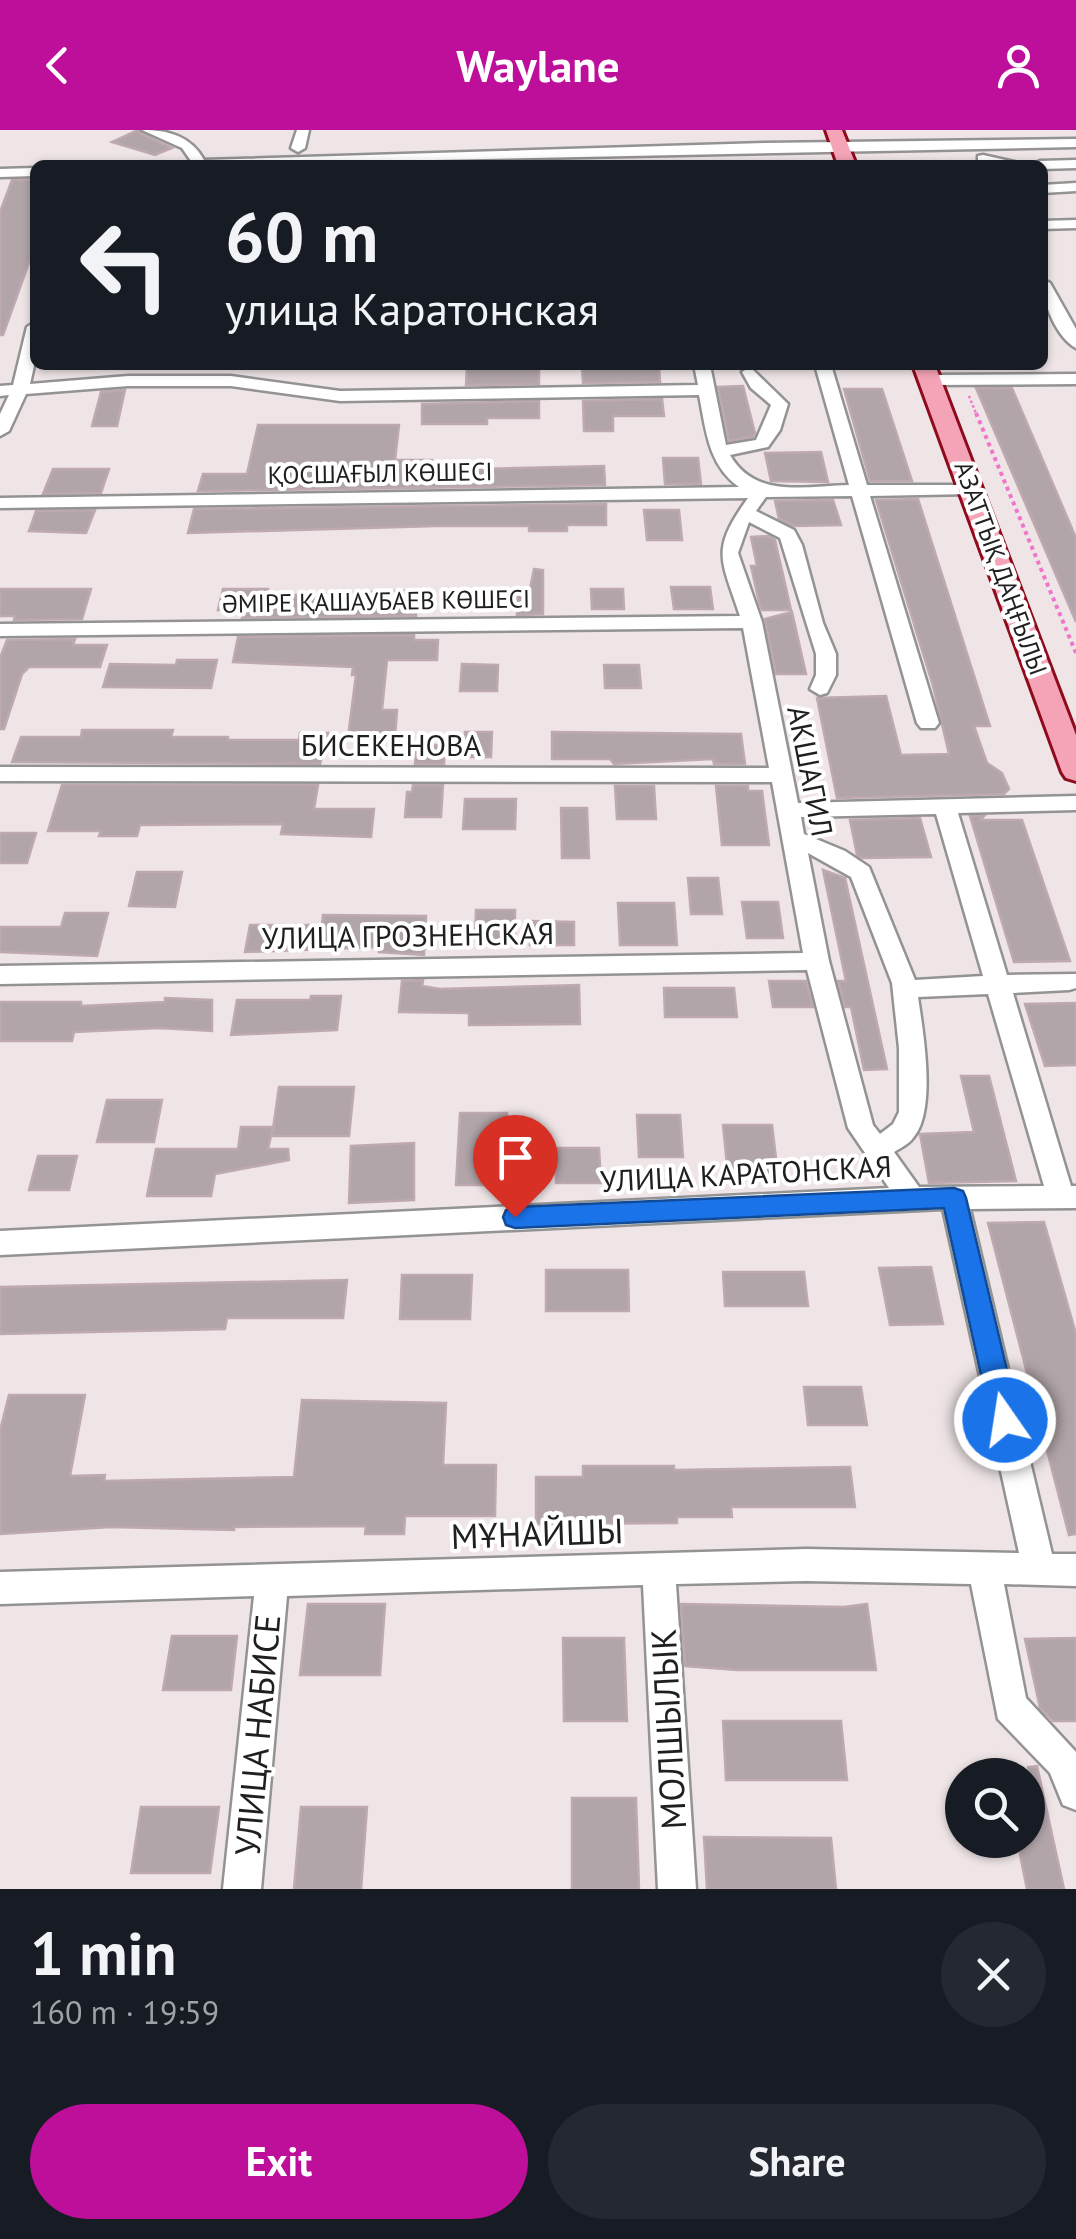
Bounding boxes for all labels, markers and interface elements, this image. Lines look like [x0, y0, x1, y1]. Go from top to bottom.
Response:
text: Waylane [456, 36, 620, 94]
icon: back [30, 38, 85, 93]
icon: person [991, 38, 1046, 93]
text: 60 m [225, 191, 378, 281]
icon: left [60, 200, 190, 330]
text: улица Каратонская [225, 279, 599, 337]
street label: ҚОСШАҒЫЛ КӨШЕСІ [267, 455, 493, 491]
street label: АЗАТТЫҚ ДАҢҒЫЛЫ [947, 457, 1055, 679]
street label: ӘМІРЕ ҚАШАУБАЕВ КӨШЕСІ [222, 582, 530, 620]
street label: АКШАГИЛ [779, 702, 843, 840]
street label: БИСЕКЕНОВА [301, 725, 482, 764]
street label: УЛИЦА ГРОЗНЕНСКАЯ [261, 913, 555, 957]
pin [473, 1115, 558, 1218]
icon: arrive [488, 1130, 543, 1185]
street label: УЛИЦА КАРАТОНСКАЯ [599, 1146, 893, 1200]
position arrow [953, 1368, 1057, 1472]
street label: МҰНАЙШЫ [450, 1507, 624, 1559]
street label: УЛИЦА НАБИСЕ [224, 1612, 290, 1858]
street label: МОЛШЫЛЫК [640, 1627, 696, 1831]
map controls [945, 1758, 1045, 1858]
button: search [945, 1758, 1045, 1858]
text: 1 min [30, 1914, 176, 1992]
button: close [941, 1922, 1046, 2027]
text: 160 m · 19:59 [30, 1991, 219, 2033]
button: Exit [30, 2104, 528, 2219]
button: Share [548, 2104, 1046, 2219]

